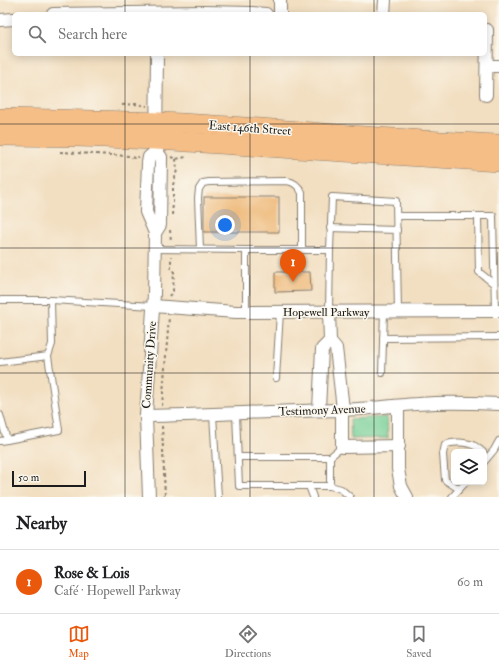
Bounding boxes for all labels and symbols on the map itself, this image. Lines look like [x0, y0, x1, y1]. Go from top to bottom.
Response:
street label: East 146th Street [208, 118, 292, 139]
your location [215, 215, 235, 235]
pin: 1 [280, 249, 306, 282]
street label: Hopewell Parkway [283, 305, 370, 320]
street label: Community Drive [139, 321, 160, 409]
street label: Testimony Avenue [278, 401, 366, 420]
scale bar [12, 469, 86, 488]

